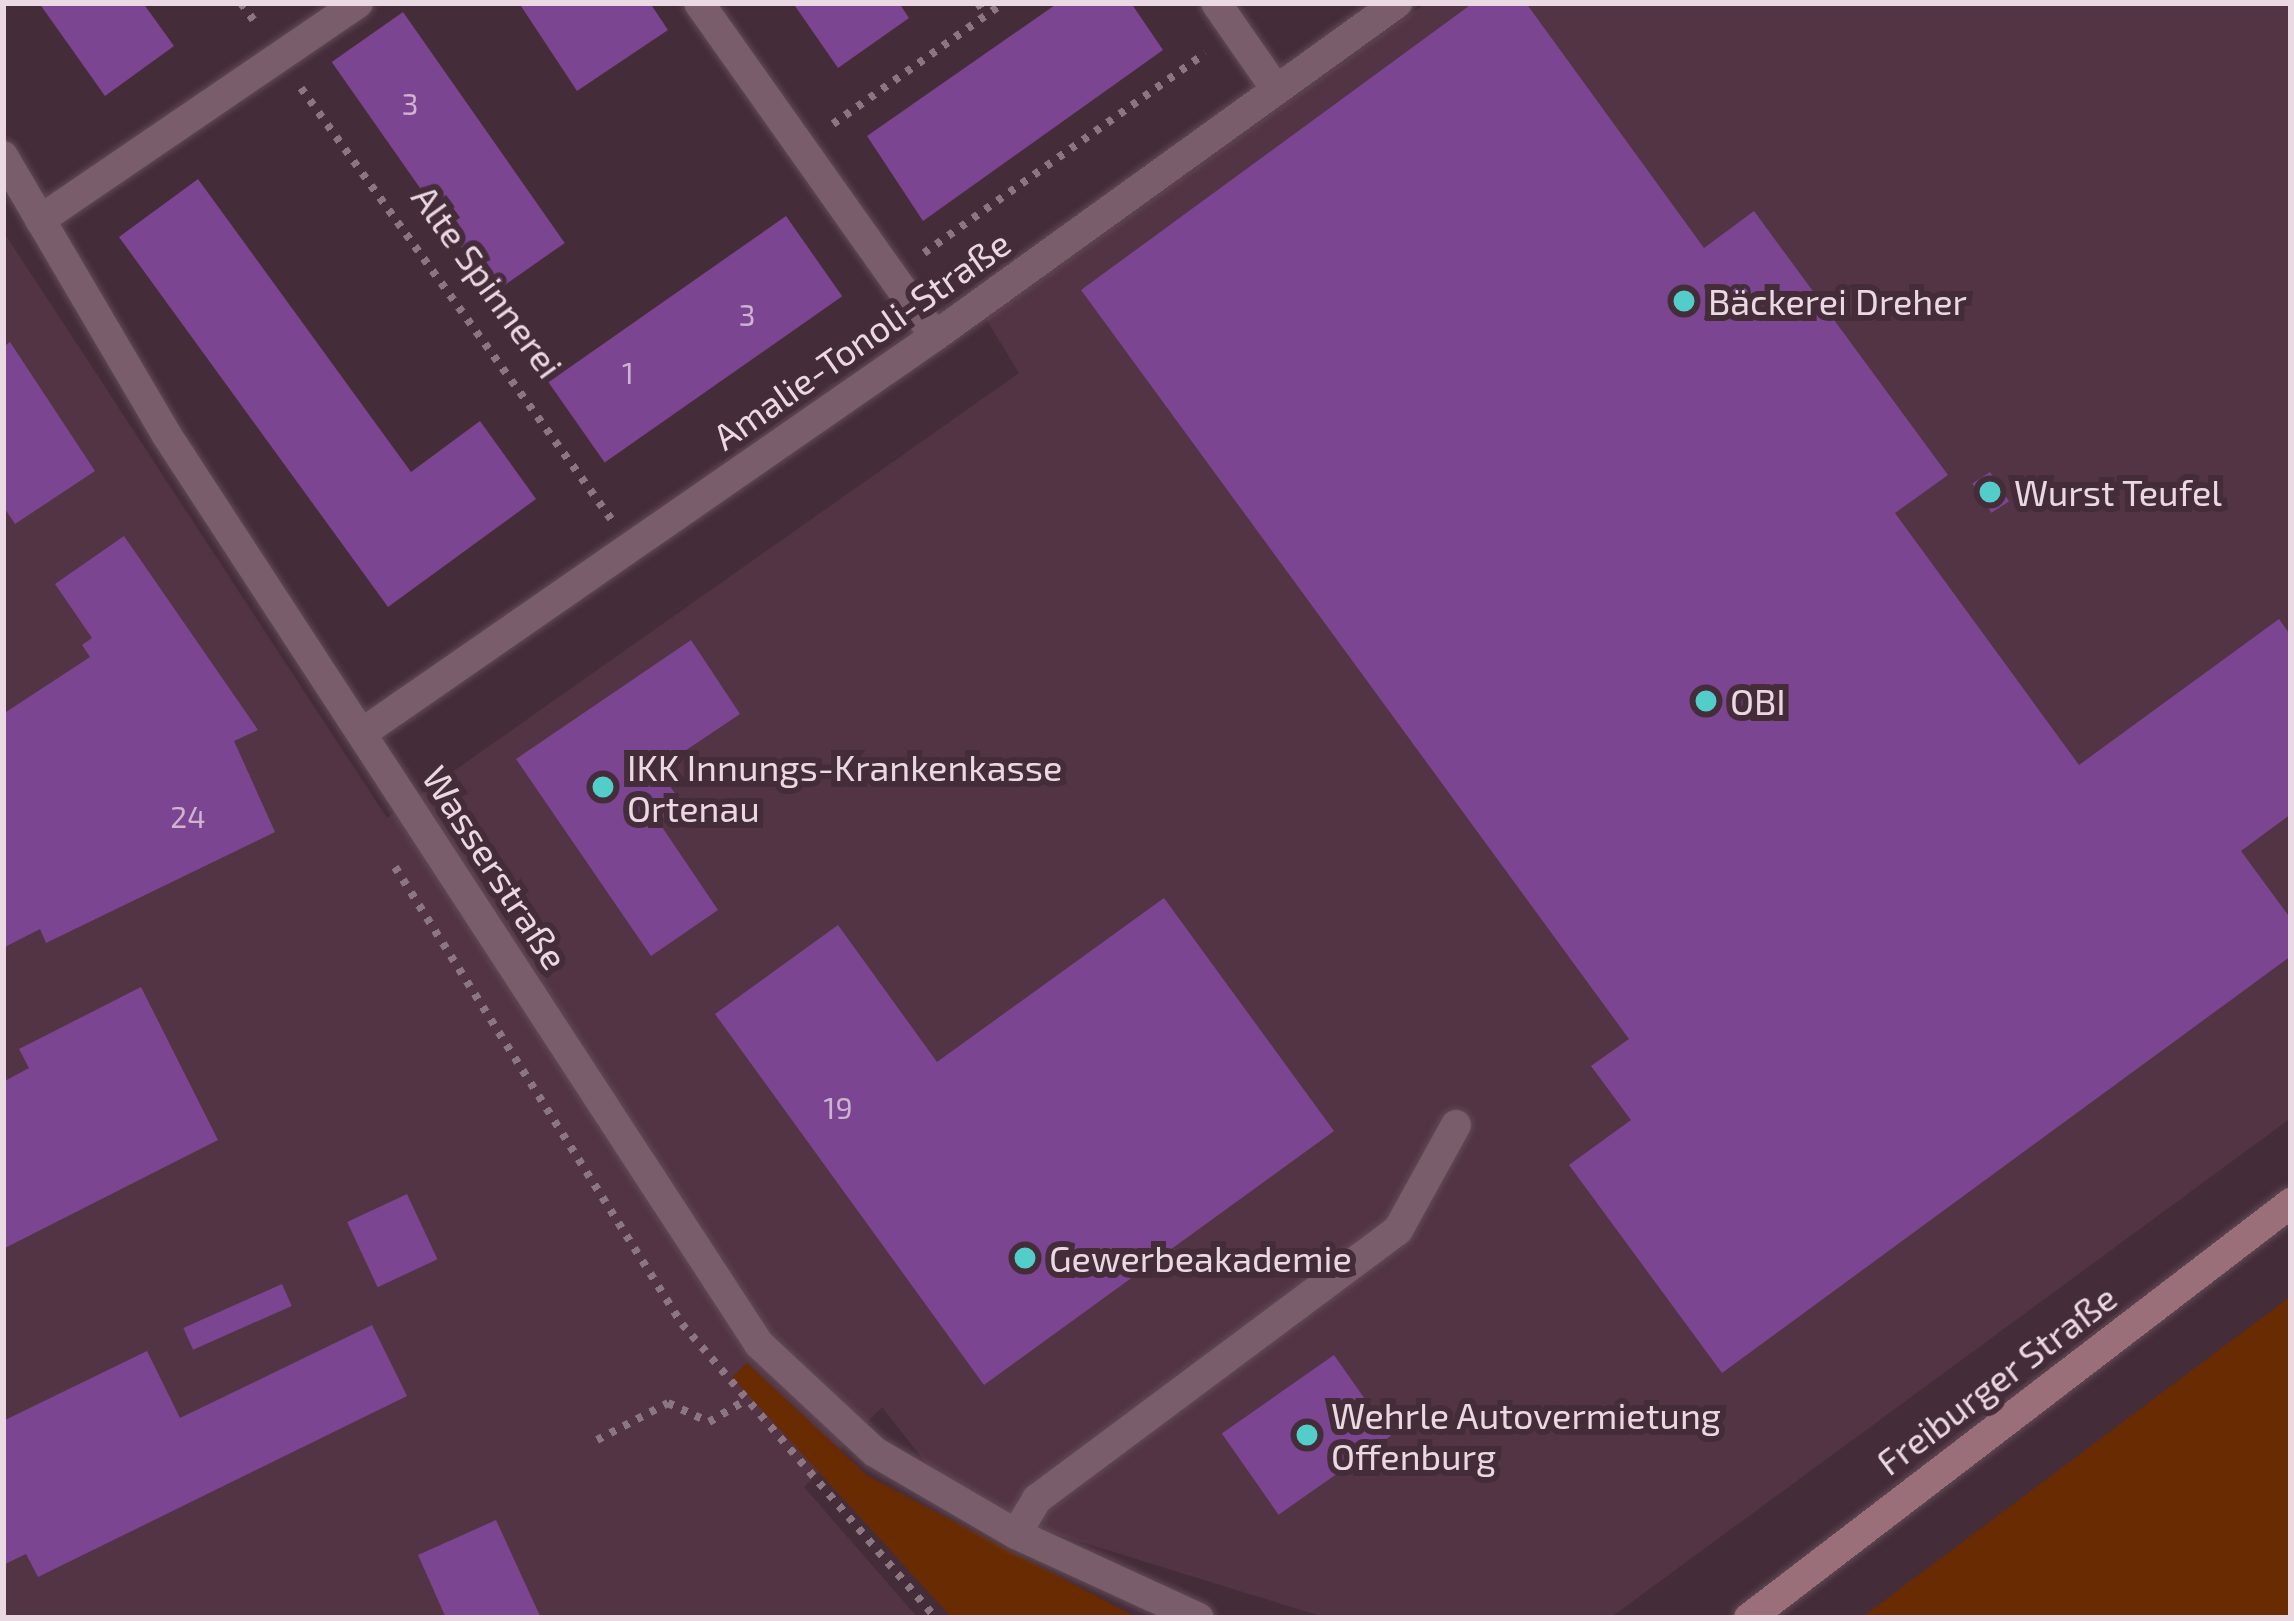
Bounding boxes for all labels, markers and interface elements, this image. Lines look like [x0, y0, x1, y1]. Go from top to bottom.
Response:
house number: 3 [402, 85, 418, 121]
street label: Alte Spinnerei [404, 176, 572, 386]
street label: Amalie-Tonoli-Straße [704, 220, 1018, 458]
place label: Bäckerei Dreher [1708, 279, 1967, 323]
marker: Bäckerei Dreher [1671, 288, 1697, 314]
house number: 3 [739, 296, 755, 332]
house number: 1 [622, 354, 634, 390]
place label: Wurst Teufel [2014, 470, 2223, 514]
marker: Wurst Teufel [1977, 479, 2003, 505]
place label: OBI [1730, 679, 1786, 723]
marker: OBI [1693, 688, 1719, 714]
place label: IKK Innungs-Krankenkasse Ortenau [627, 744, 1063, 829]
street label: Wasserstraße [414, 757, 578, 977]
marker: IKK Innungs-Krankenkasse Ortenau [590, 774, 616, 800]
house number: 24 [170, 798, 206, 834]
house number: 19 [823, 1089, 853, 1125]
place label: Gewerbeakademie [1049, 1236, 1352, 1280]
marker: Gewerbeakademie [1012, 1245, 1038, 1271]
street label: Freiburger Straße [1867, 1275, 2125, 1483]
place label: Wehrle Autovermietung Offenburg [1331, 1392, 1722, 1477]
marker: Wehrle Autovermietung Offenburg [1294, 1422, 1320, 1448]

